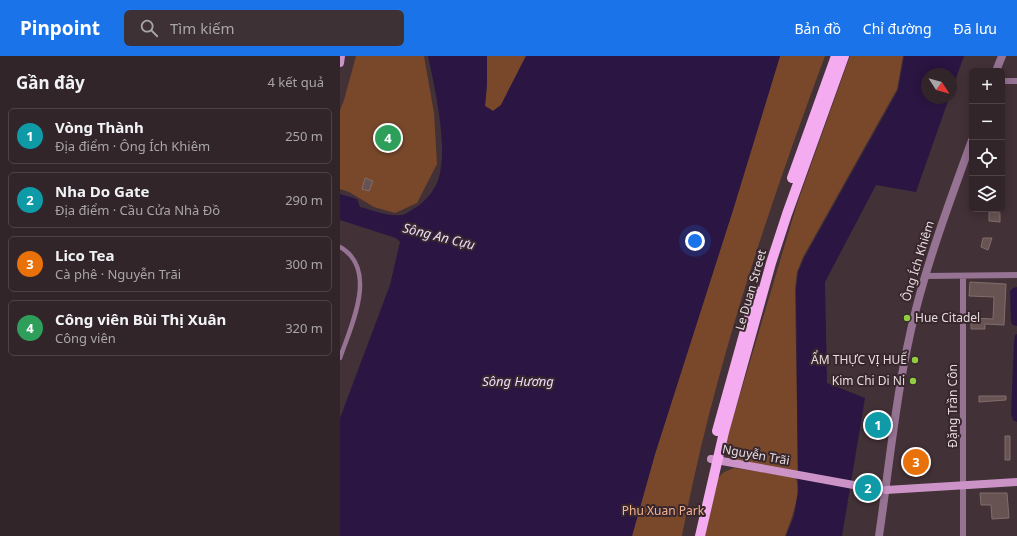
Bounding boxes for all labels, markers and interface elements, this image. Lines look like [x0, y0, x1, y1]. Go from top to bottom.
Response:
search box [124, 10, 404, 46]
text: Pinpoint [20, 15, 100, 41]
icon: search [138, 17, 160, 39]
text: Tìm kiếm [170, 18, 235, 38]
text: Bản đồ [795, 19, 841, 38]
text: Chỉ đường [863, 19, 932, 38]
text: Đã lưu [954, 19, 997, 38]
north arrow [921, 68, 957, 104]
map controls [969, 68, 1005, 212]
button: + [969, 68, 1005, 104]
text: Gần đây [16, 71, 85, 94]
text: 4 kết quả [268, 73, 324, 91]
button: − [969, 104, 1005, 140]
text: Vòng Thành [55, 117, 144, 137]
pin: 4 [375, 123, 401, 153]
text: 1 [26, 127, 34, 145]
text: 250 m [285, 127, 323, 145]
text: Địa điểm · Ông Ích Khiêm [55, 137, 210, 155]
button: locate [969, 140, 1005, 176]
button: layers [969, 176, 1005, 212]
text: Nha Do Gate [55, 181, 149, 201]
text: 2 [26, 191, 34, 209]
text: 290 m [285, 191, 323, 209]
text: Địa điểm · Cầu Cửa Nhà Đồ [55, 201, 220, 219]
water label: Sông An Cựu [401, 218, 477, 254]
street label: Ông Ích Khiêm [897, 218, 938, 303]
your location [685, 231, 705, 251]
text: Lico Tea [55, 245, 114, 265]
street label: Le Duan Street [731, 247, 770, 332]
text: 3 [26, 255, 34, 273]
text: 300 m [285, 255, 323, 273]
text: Cà phê · Nguyễn Trãi [55, 265, 181, 283]
text: Công viên Bùi Thị Xuân [55, 309, 226, 329]
place label: Hue Citadel [915, 309, 980, 326]
marker: Hue Citadel [902, 313, 912, 323]
text: 4 [26, 319, 34, 337]
text: 320 m [285, 319, 323, 337]
text: Công viên [55, 329, 116, 347]
place label: ẨM THỰC VỊ HUẾ [811, 350, 907, 368]
marker: ẨM THỰC VỊ HUẾ [910, 355, 920, 365]
street label: Đặng Trần Côn [944, 364, 961, 448]
water label: Sông Hương [482, 372, 554, 390]
place label: Kim Chi Di Ni [832, 372, 905, 389]
marker: Kim Chi Di Ni [908, 376, 918, 386]
pin: 1 [865, 410, 891, 440]
street label: Nguyễn Trãi [721, 440, 791, 469]
pin: 3 [903, 447, 929, 477]
pin: 2 [855, 473, 881, 503]
park label: Phu Xuan Park [622, 502, 705, 519]

